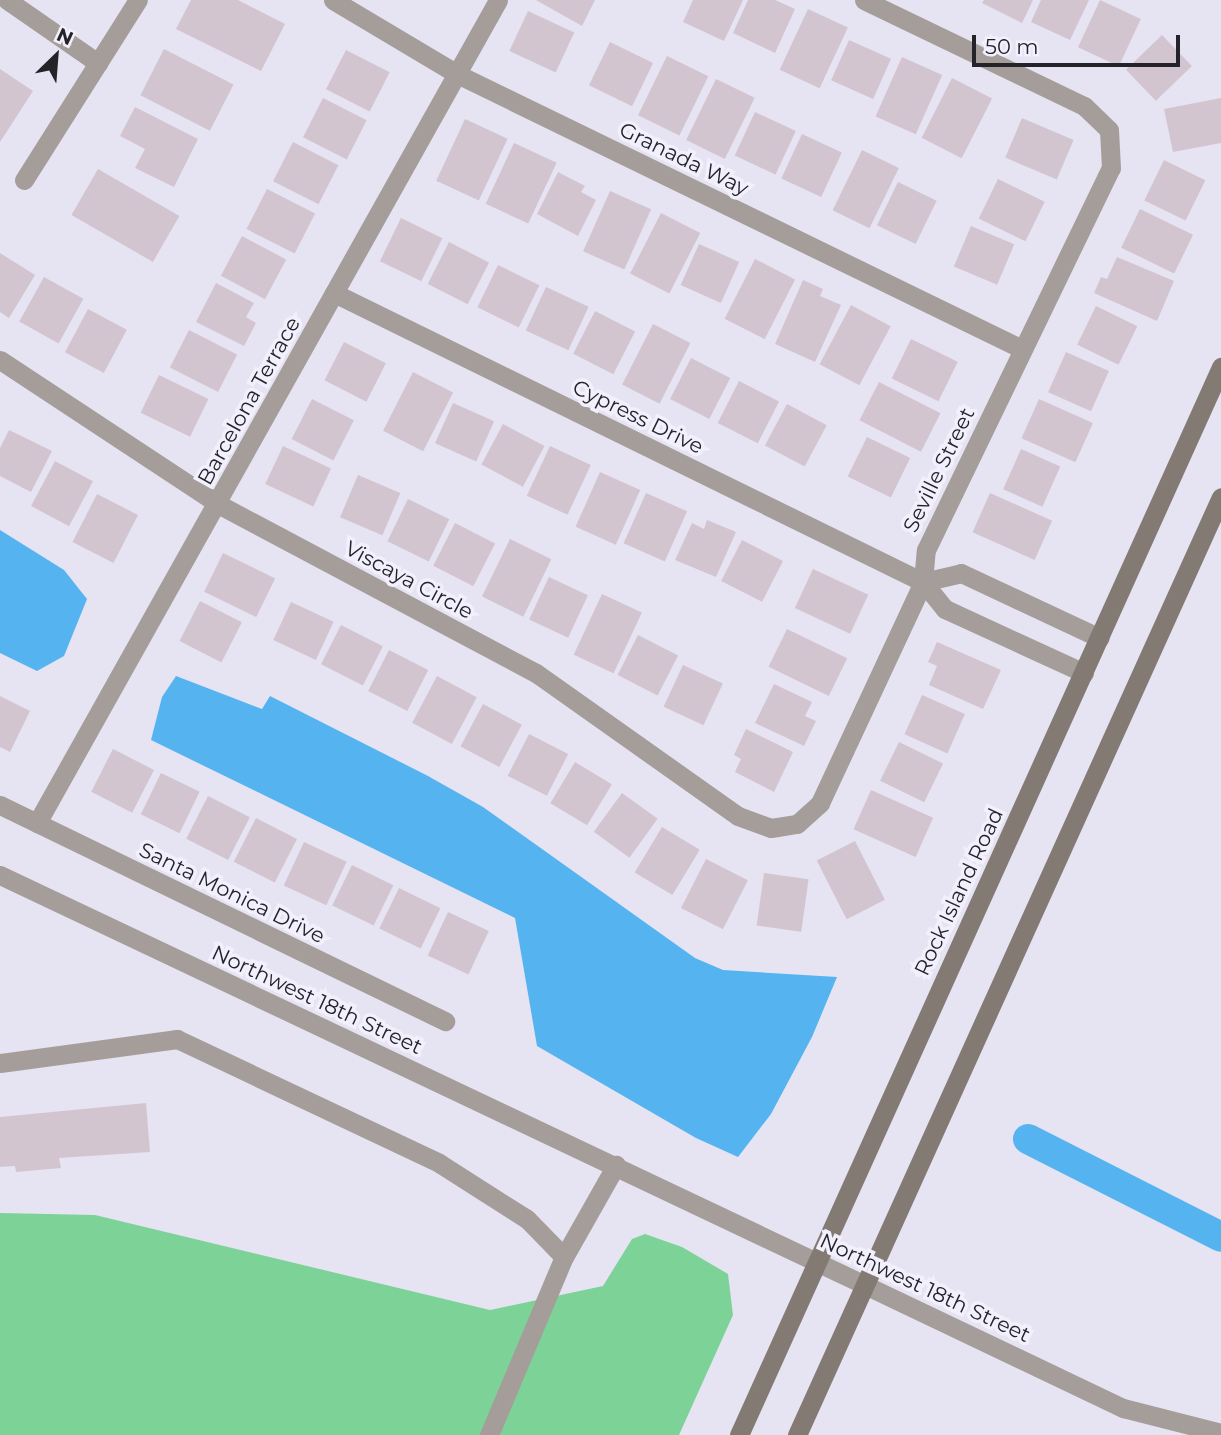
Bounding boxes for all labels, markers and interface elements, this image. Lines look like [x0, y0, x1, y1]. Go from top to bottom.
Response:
north arrow [21, 21, 91, 91]
scale bar [976, 21, 1184, 65]
text: N [53, 23, 77, 50]
text: 50 m [985, 34, 1039, 59]
street label: Granada Way [615, 117, 753, 201]
street label: Barcelona Terrace [192, 313, 306, 489]
street label: Cypress Drive [569, 374, 707, 460]
street label: Seville Street [898, 404, 980, 536]
street label: Viscaya Circle [341, 536, 477, 624]
street label: Rock Island Road [909, 804, 1009, 980]
street label: Santa Monica Drive [135, 837, 329, 949]
street label: Northwest 18th Street [208, 940, 426, 1060]
street label: Northwest 18th Street [816, 1228, 1034, 1348]

